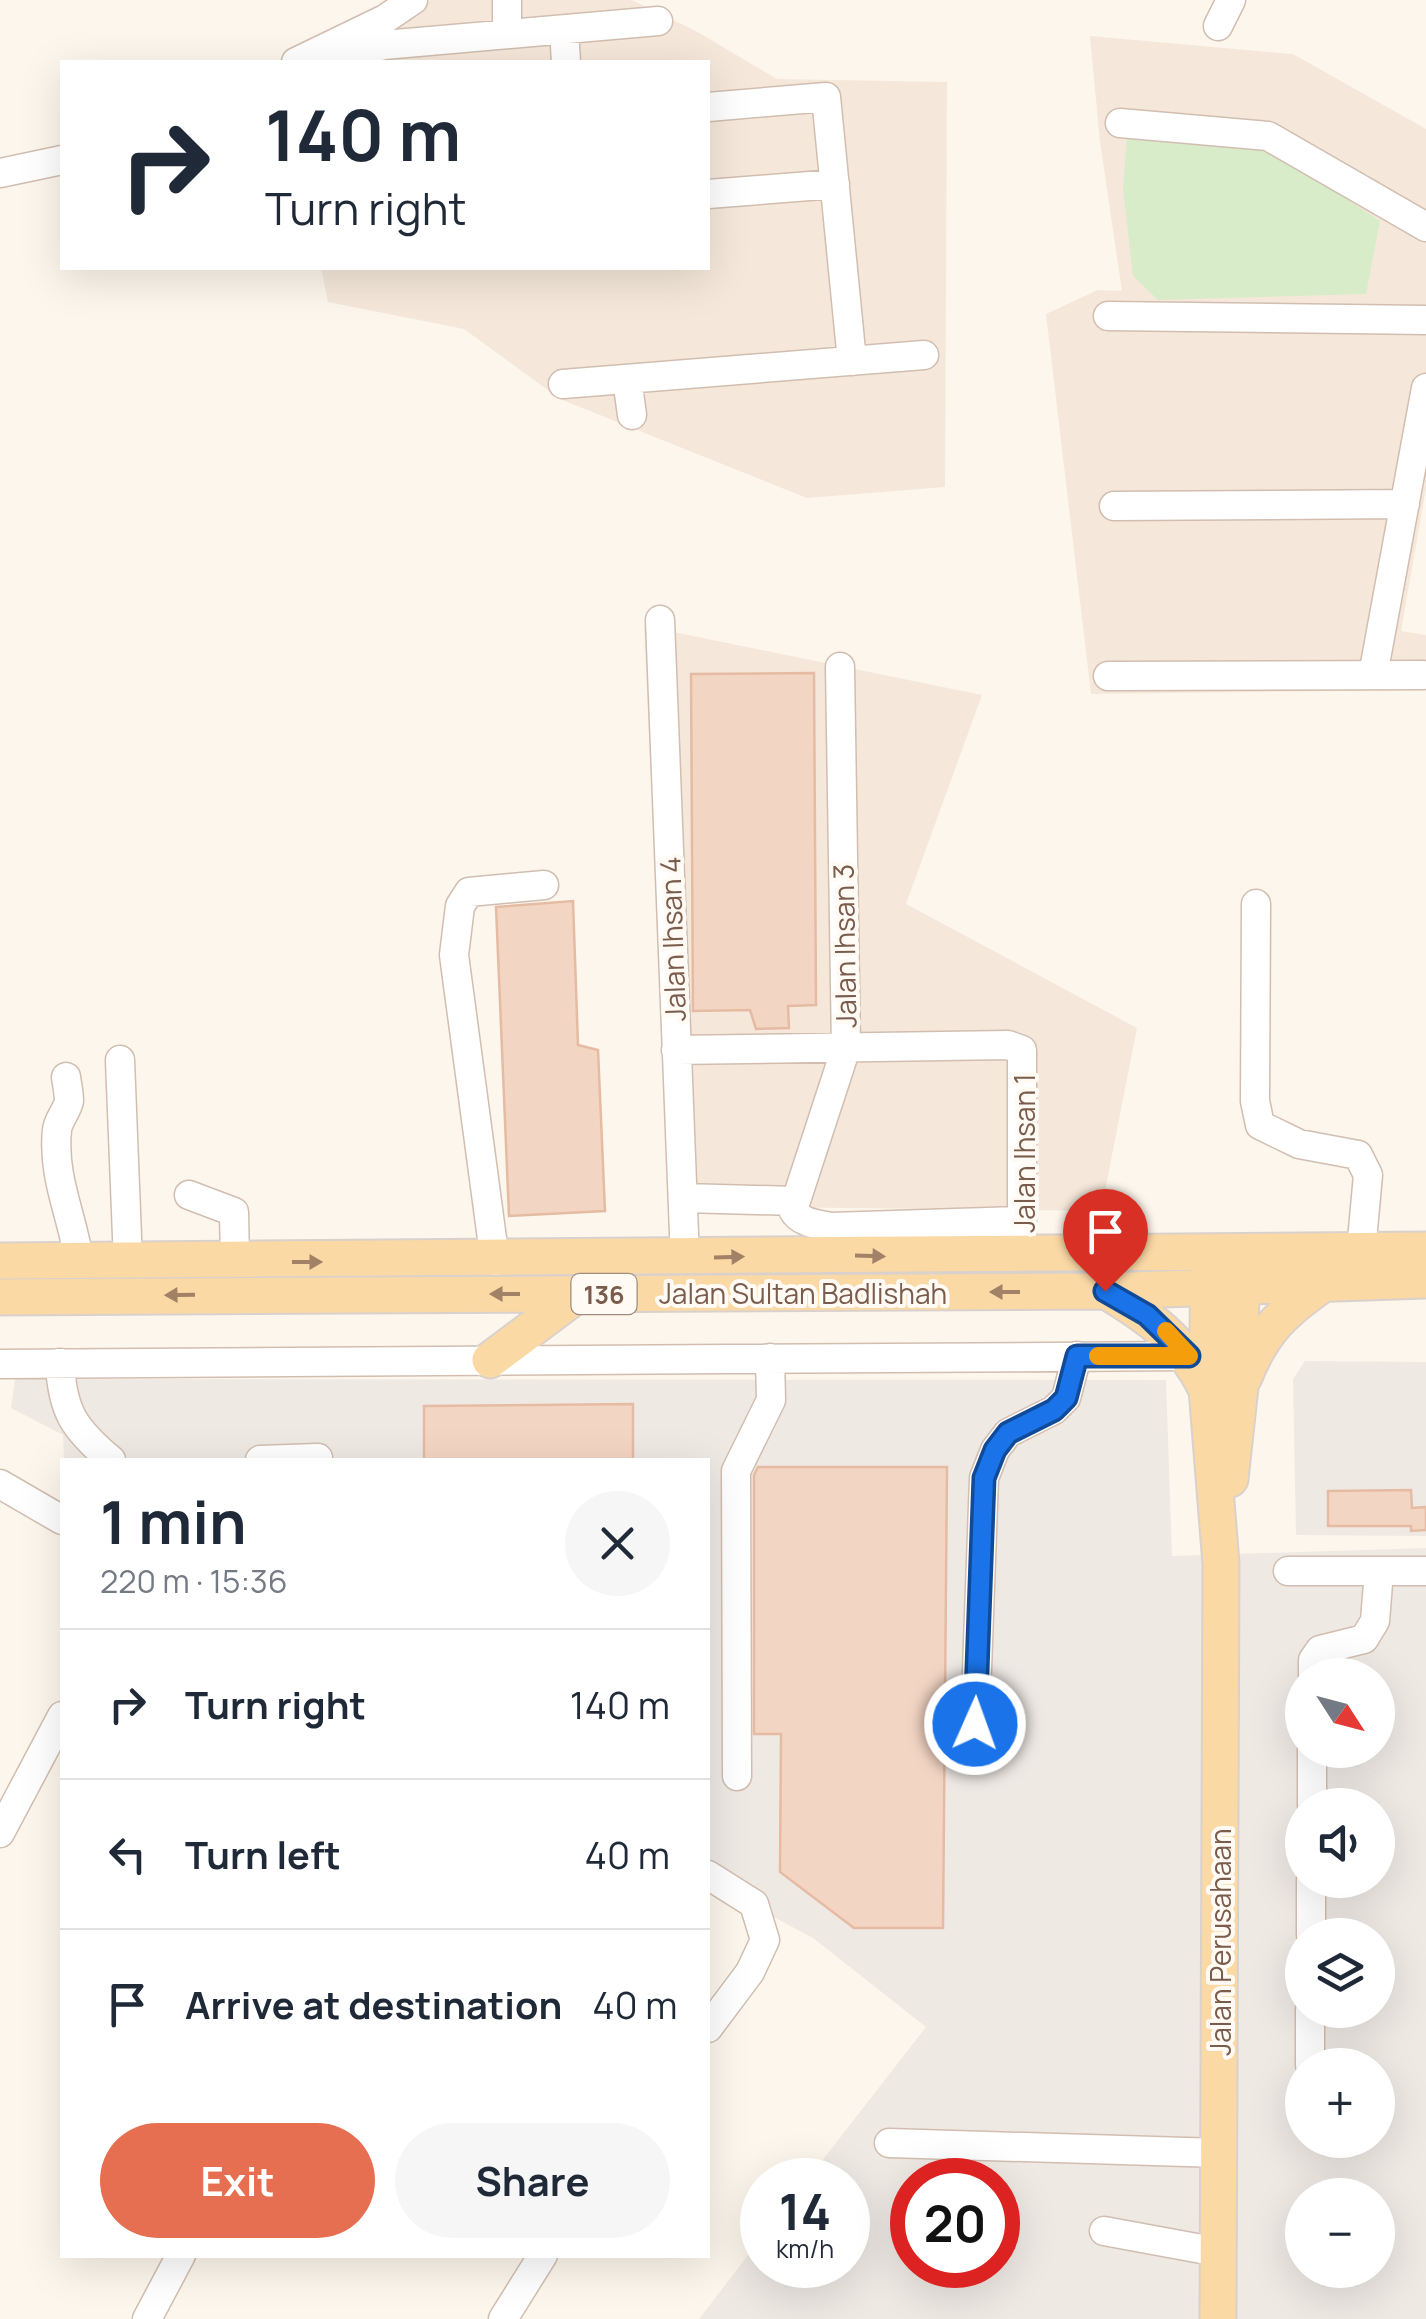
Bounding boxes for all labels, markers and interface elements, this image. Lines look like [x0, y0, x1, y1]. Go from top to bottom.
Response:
text: 140 m [265, 86, 461, 182]
icon: right [100, 100, 230, 230]
text: Turn right [265, 177, 466, 239]
street label: Jalan Ihsan 4 [650, 856, 694, 1022]
street label: Jalan Ihsan 3 [824, 864, 864, 1028]
street label: Jalan Ihsan 1 [1005, 1073, 1043, 1233]
pin [1063, 1189, 1148, 1292]
icon: arrive [1078, 1204, 1133, 1259]
one-way arrow [854, 1248, 886, 1264]
one-way arrow [714, 1249, 746, 1265]
one-way arrow [292, 1254, 324, 1270]
road number: 136 [572, 1274, 636, 1314]
street label: Jalan Sultan Badlishah [659, 1274, 947, 1312]
one-way arrow [989, 1284, 1021, 1300]
one-way arrow [489, 1286, 521, 1302]
one-way arrow [164, 1287, 196, 1303]
text: 1 min [100, 1480, 247, 1562]
button: close [565, 1491, 670, 1596]
text: 220 m · 15:36 [100, 1559, 288, 1603]
north arrow [1285, 1658, 1395, 1768]
map controls [1285, 1658, 1395, 2288]
position arrow [923, 1672, 1027, 1776]
icon: right [100, 1677, 155, 1732]
text: Turn right [185, 1678, 366, 1730]
text: 140 m [570, 1678, 670, 1730]
button: sound [1285, 1788, 1395, 1898]
icon: left [100, 1827, 155, 1882]
text: Turn left [185, 1828, 341, 1880]
text: 40 m [585, 1828, 670, 1880]
street label: Jalan Perusahaan [1201, 1828, 1239, 2056]
button: layers [1285, 1918, 1395, 2028]
icon: arrive [100, 1977, 155, 2032]
text: Arrive at destination [185, 1978, 562, 2030]
text: 40 m [592, 1978, 678, 2030]
button: + [1285, 2048, 1395, 2158]
button: Exit [100, 2123, 375, 2238]
button: Share [395, 2123, 670, 2238]
speed limit sign: 20 [890, 2158, 1020, 2288]
text: 14 [779, 2177, 831, 2245]
button: − [1285, 2178, 1395, 2288]
text: km/h [776, 2231, 834, 2266]

